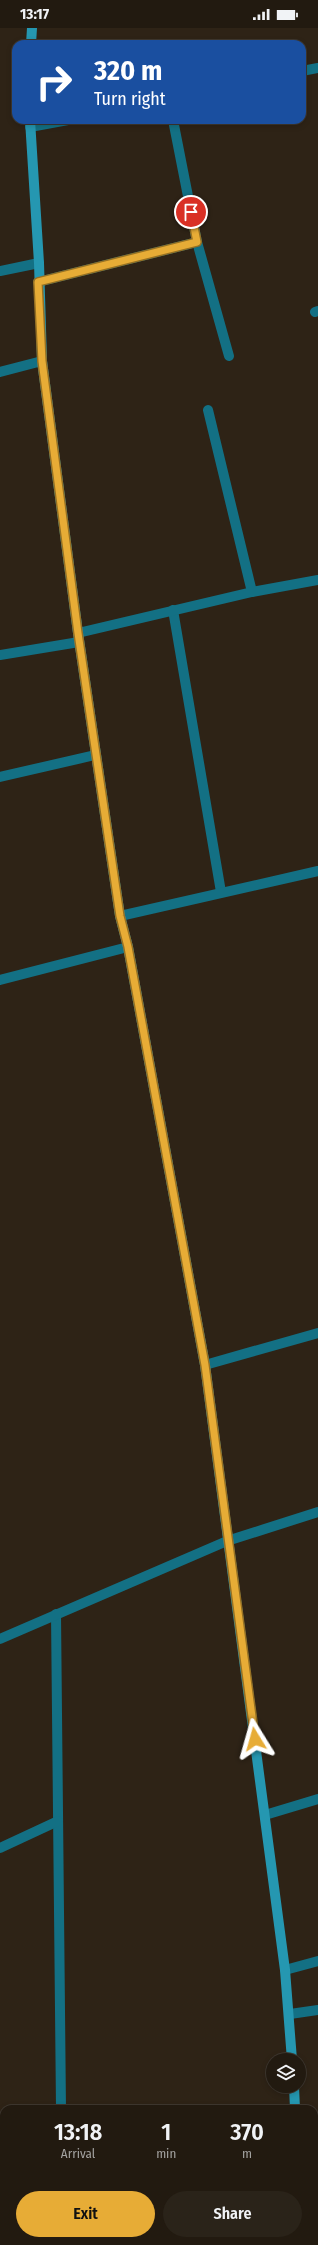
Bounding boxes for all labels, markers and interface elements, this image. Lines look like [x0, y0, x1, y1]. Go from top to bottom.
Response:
text: 13:17 [20, 5, 49, 23]
text: 320 m [94, 54, 162, 87]
icon: right [28, 56, 80, 108]
text: Turn right [94, 88, 166, 110]
pin [174, 195, 208, 229]
icon: arrive [180, 201, 202, 223]
position arrow [234, 1718, 276, 1760]
map controls [266, 2053, 306, 2093]
button: layers [266, 2053, 306, 2093]
text: 13:18 [54, 2118, 102, 2146]
text: 1 [161, 2118, 171, 2146]
text: 370 [230, 2118, 264, 2146]
text: Arrival [61, 2146, 95, 2161]
text: min [156, 2146, 176, 2161]
text: m [242, 2146, 252, 2161]
button: Exit [16, 2191, 155, 2237]
button: Share [163, 2191, 302, 2237]

